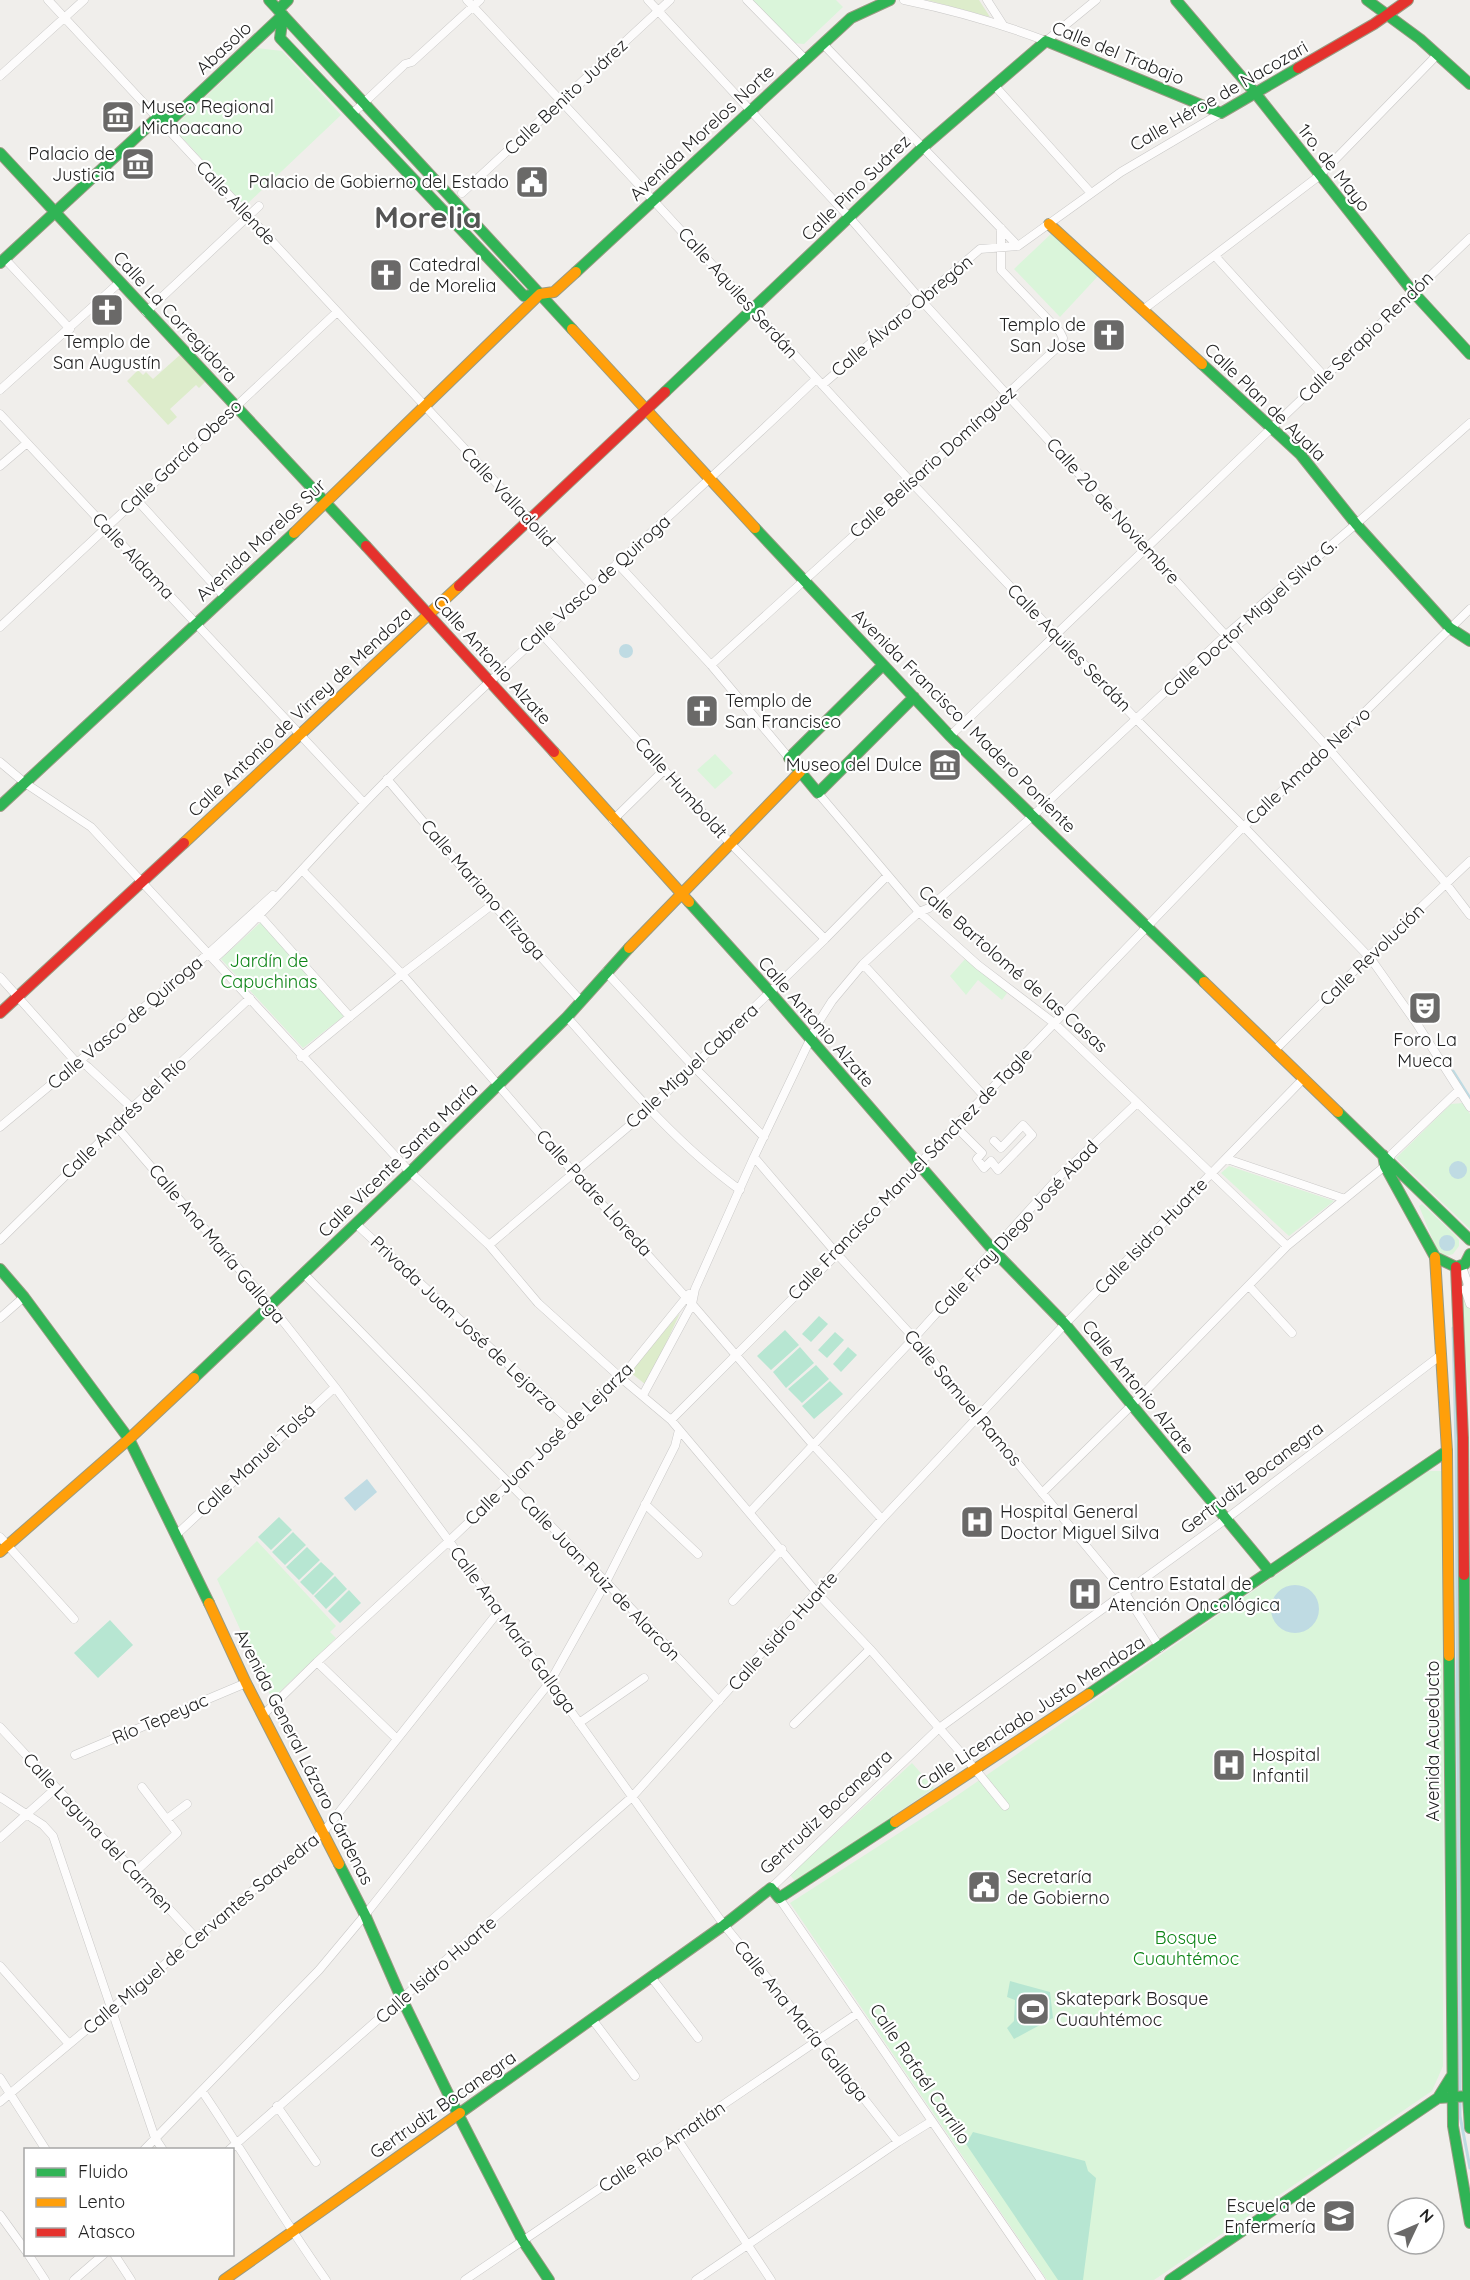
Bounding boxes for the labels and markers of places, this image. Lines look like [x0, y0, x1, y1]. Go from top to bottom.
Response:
place label: Museo Regional Michoacano [141, 95, 274, 139]
museum icon: Museo Regional Michoacano [100, 99, 136, 135]
place label: Palacio de Justicia [28, 142, 115, 186]
museum icon: Palacio de Justicia [120, 146, 156, 182]
public building icon: Palacio de Gobierno del Estado [514, 164, 550, 200]
place label: Palacio de Gobierno del Estado [248, 170, 509, 193]
place label: Catedral de Morelia [409, 253, 496, 297]
church icon: Catedral de Morelia [368, 257, 404, 293]
church icon: Templo de San Augustín [89, 292, 125, 328]
place label: Templo de San Jose [999, 313, 1086, 357]
church icon: Templo de San Jose [1091, 317, 1127, 353]
place label: Templo de San Augustín [53, 330, 161, 374]
place label: Templo de San Francisco [725, 689, 841, 733]
church icon: Templo de San Francisco [684, 693, 720, 729]
museum icon: Museo del Dulce [927, 747, 963, 783]
place label: Museo del Dulce [786, 753, 922, 776]
theatre icon: Foro La Mueca [1407, 990, 1443, 1026]
place label: Foro La Mueca [1393, 1028, 1457, 1072]
place label: Hospital General Doctor Miguel Silva [1000, 1500, 1159, 1544]
hospital icon: Hospital General Doctor Miguel Silva [959, 1504, 995, 1540]
place label: Centro Estatal de Atención Oncológica [1108, 1572, 1280, 1616]
hospital icon: Centro Estatal de Atención Oncológica [1067, 1576, 1103, 1612]
place label: Hospital Infantil [1252, 1743, 1320, 1787]
hospital icon: Hospital Infantil [1211, 1747, 1247, 1783]
place label: Secretaría de Gobierno [1007, 1865, 1110, 1909]
public building icon: Secretaría de Gobierno [966, 1869, 1002, 1905]
place label: Skatepark Bosque Cuauhtémoc [1056, 1987, 1208, 2031]
sports icon: Skatepark Bosque Cuauhtémoc [1015, 1991, 1051, 2027]
place label: Escuela de Enfermería [1224, 2194, 1316, 2238]
school or university icon: Escuela de Enfermería [1321, 2198, 1357, 2234]

